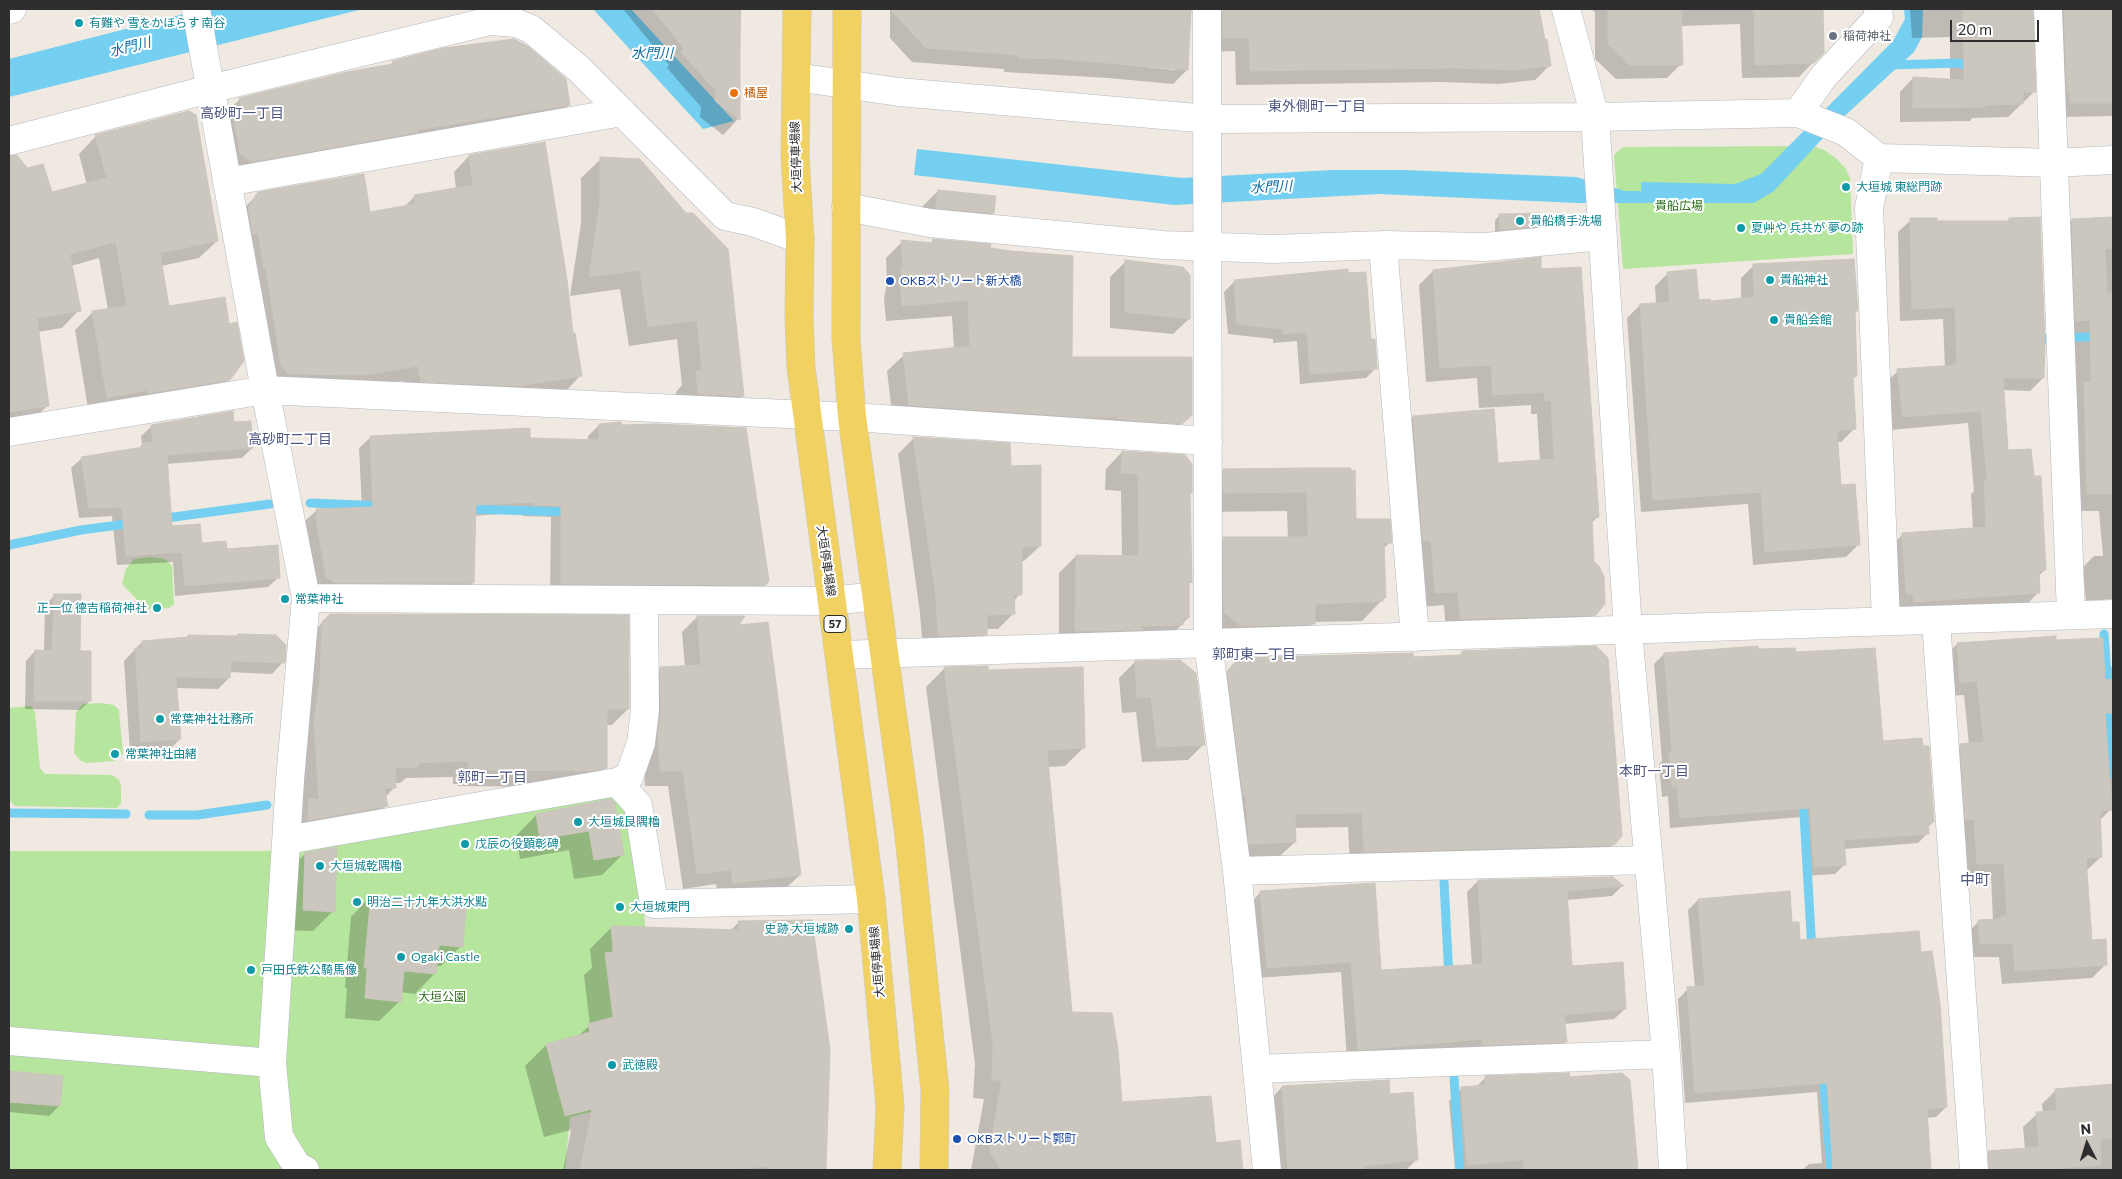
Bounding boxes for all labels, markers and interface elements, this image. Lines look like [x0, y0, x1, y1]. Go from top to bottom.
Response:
scale bar [1952, 10, 2041, 42]
place label: 有難や 雪をかほらす 南谷 [89, 16, 226, 30]
marker: 有難や 雪をかほらす 南谷 [73, 17, 85, 29]
text: 20 m [1958, 20, 1992, 38]
place label: 稲荷神社 [1843, 29, 1891, 43]
marker: 稲荷神社 [1827, 30, 1839, 42]
water label: 水門川 [108, 34, 152, 60]
water label: 水門川 [631, 45, 673, 61]
place label: 橘屋 [744, 86, 768, 100]
marker: 橘屋 [728, 87, 740, 99]
district label: 東外側町一丁目 [1268, 98, 1366, 114]
district label: 高砂町一丁目 [200, 105, 284, 121]
street label: 大垣停車場線 [788, 121, 804, 193]
water label: 水門川 [1250, 178, 1292, 196]
place label: 大垣城 東総門跡 [1856, 180, 1942, 194]
marker: 大垣城 東総門跡 [1840, 181, 1852, 193]
park label: 貴船広場 [1655, 199, 1703, 213]
place label: 貴船橋手洗場 [1530, 214, 1602, 228]
marker: 貴船橋手洗場 [1514, 215, 1526, 227]
place label: 夏艸や 兵共が 夢の跡 [1751, 221, 1864, 235]
marker: 夏艸や 兵共が 夢の跡 [1735, 222, 1747, 234]
place label: 貴船神社 [1780, 273, 1828, 287]
place label: OKBストリート新大橋 [900, 274, 1022, 288]
marker: 貴船神社 [1764, 274, 1776, 286]
marker: OKBストリート新大橋 [884, 275, 896, 287]
place label: 貴船会館 [1784, 313, 1832, 327]
marker: 貴船会館 [1768, 314, 1780, 326]
district label: 高砂町二丁目 [248, 431, 332, 447]
street label: 大垣停車場線 [814, 524, 838, 598]
place label: 常葉神社 [295, 592, 343, 606]
marker: 常葉神社 [279, 593, 291, 605]
place label: 正一位 德吉稲荷神社 [37, 601, 147, 615]
marker: 正一位 德吉稲荷神社 [151, 602, 163, 614]
road number: 57 [824, 616, 846, 632]
district label: 郭町東一丁目 [1212, 646, 1296, 662]
place label: 常葉神社社務所 [170, 712, 254, 726]
marker: 常葉神社社務所 [154, 713, 166, 725]
place label: 常葉神社由緒 [125, 747, 197, 761]
marker: 常葉神社由緒 [109, 748, 121, 760]
district label: 本町一丁目 [1619, 763, 1689, 779]
district label: 郭町一丁目 [457, 769, 527, 785]
place label: 大垣城艮隅櫓 [588, 815, 660, 829]
marker: 大垣城艮隅櫓 [572, 816, 584, 828]
place label: 戊辰の役顕彰碑 [475, 837, 559, 851]
marker: 戊辰の役顕彰碑 [459, 838, 471, 850]
place label: 大垣城乾隅櫓 [330, 859, 402, 873]
marker: 大垣城乾隅櫓 [314, 860, 326, 872]
district label: 中町 [1960, 871, 1990, 889]
place label: 明治二十九年大洪水點 [367, 895, 487, 909]
marker: 明治二十九年大洪水點 [351, 896, 363, 908]
place label: 大垣城東門 [630, 900, 690, 914]
marker: 大垣城東門 [614, 901, 626, 913]
place label: 史跡 大垣城跡 [765, 922, 839, 936]
marker: 史跡 大垣城跡 [843, 923, 855, 935]
street label: 大垣停車場線 [867, 926, 887, 998]
place label: Ogaki Castle [411, 950, 480, 964]
marker: Ogaki Castle [395, 951, 407, 963]
place label: 戸田氏鉄公騎馬像 [261, 963, 357, 977]
marker: 戸田氏鉄公騎馬像 [245, 964, 257, 976]
park label: 大垣公園 [418, 990, 466, 1004]
place label: 武徳殿 [622, 1058, 658, 1072]
marker: 武徳殿 [606, 1059, 618, 1071]
north arrow [2062, 1119, 2112, 1169]
text: N [2080, 1120, 2092, 1137]
place label: OKBストリート郭町 [967, 1132, 1077, 1146]
marker: OKBストリート郭町 [951, 1133, 963, 1145]

